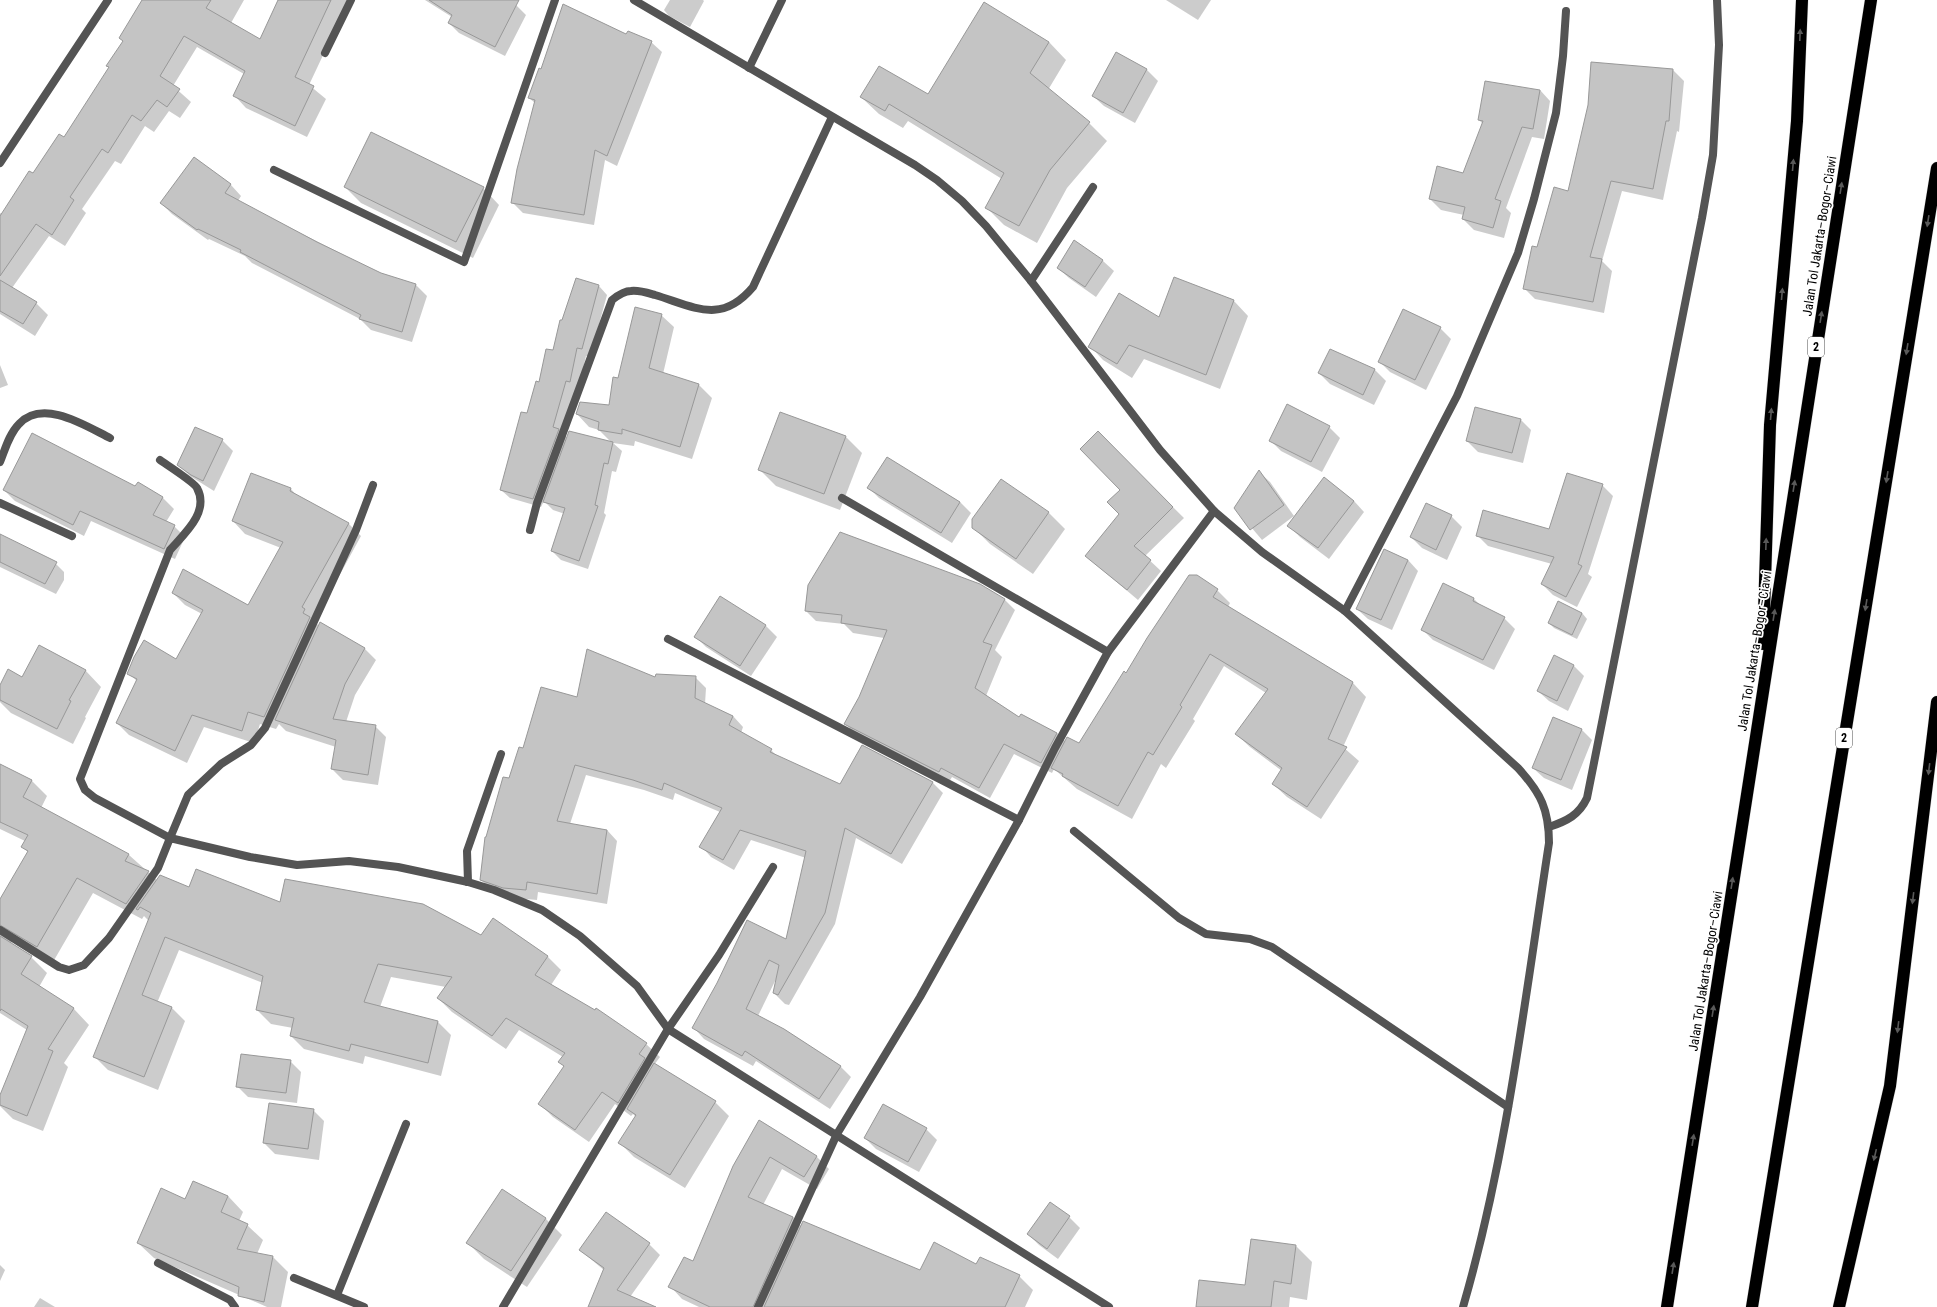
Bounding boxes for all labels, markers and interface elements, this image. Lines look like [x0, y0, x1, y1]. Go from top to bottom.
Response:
one-way arrow [1797, 29, 1804, 41]
street label: Jalan Tol Jakarta–Bogor–Ciawi [1799, 155, 1840, 317]
one-way arrow [1790, 159, 1797, 171]
one-way arrow [1838, 182, 1844, 194]
one-way arrow [1925, 215, 1931, 227]
one-way arrow [1778, 288, 1785, 300]
one-way arrow [1818, 310, 1824, 323]
road number: 2 [1808, 337, 1824, 357]
one-way arrow [1904, 343, 1910, 355]
one-way arrow [1767, 408, 1774, 420]
one-way arrow [1883, 471, 1889, 483]
one-way arrow [1791, 480, 1797, 493]
one-way arrow [1763, 537, 1769, 550]
street label: Jalan Tol Jakarta–Bogor–Ciawi [1734, 570, 1775, 732]
one-way arrow [1862, 599, 1868, 612]
one-way arrow [1771, 609, 1777, 621]
road number: 2 [1836, 728, 1852, 748]
one-way arrow [1926, 763, 1932, 775]
one-way arrow [1730, 877, 1736, 889]
street label: Jalan Tol Jakarta–Bogor–Ciawi [1685, 890, 1726, 1052]
one-way arrow [1910, 892, 1916, 904]
one-way arrow [1710, 1005, 1716, 1018]
one-way arrow [1895, 1021, 1901, 1033]
one-way arrow [1690, 1134, 1696, 1146]
one-way arrow [1871, 1149, 1877, 1161]
one-way arrow [1670, 1262, 1676, 1275]

